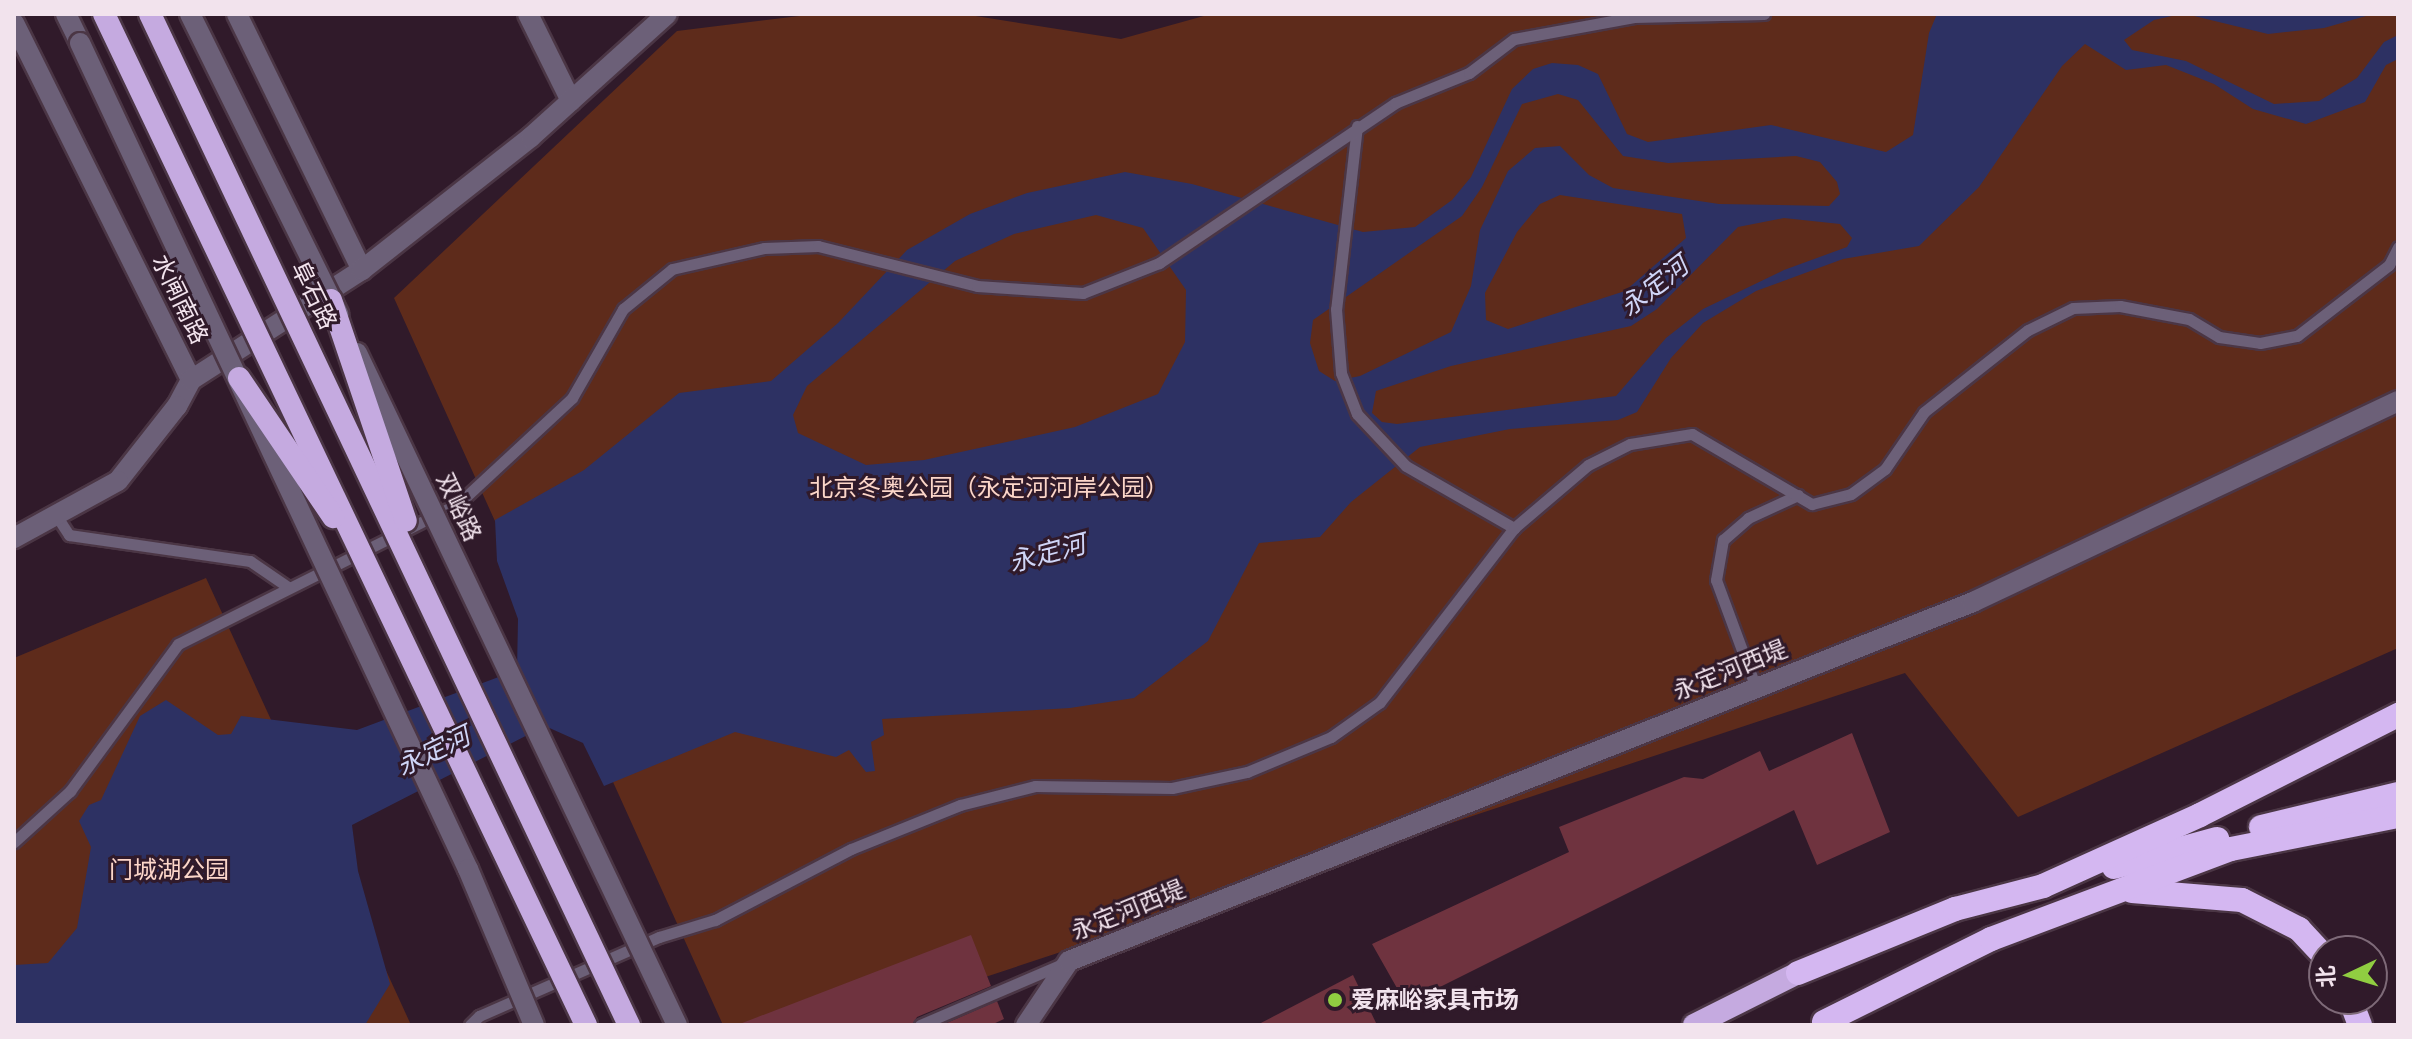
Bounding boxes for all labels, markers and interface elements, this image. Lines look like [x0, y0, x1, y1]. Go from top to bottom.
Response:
street label: 水闸南路 [146, 250, 214, 348]
water label: 永定河 [1614, 250, 1694, 322]
street label: 阜石路 [285, 256, 343, 334]
street label: 双峪路 [431, 468, 487, 546]
park label: 北京冬奥公园（永定河河岸公园） [809, 474, 1169, 502]
water label: 永定河 [1005, 528, 1089, 578]
street label: 永定河西堤 [1669, 634, 1791, 706]
water label: 永定河 [391, 720, 475, 782]
park label: 门城湖公园 [109, 856, 229, 884]
street label: 永定河西堤 [1067, 874, 1189, 946]
north arrow [2308, 935, 2388, 1015]
text: 北 [2311, 965, 2341, 989]
place label: 爱麻峪家具市场 [1351, 986, 1519, 1014]
marker: 爱麻峪家具市场 [1326, 991, 1344, 1009]

